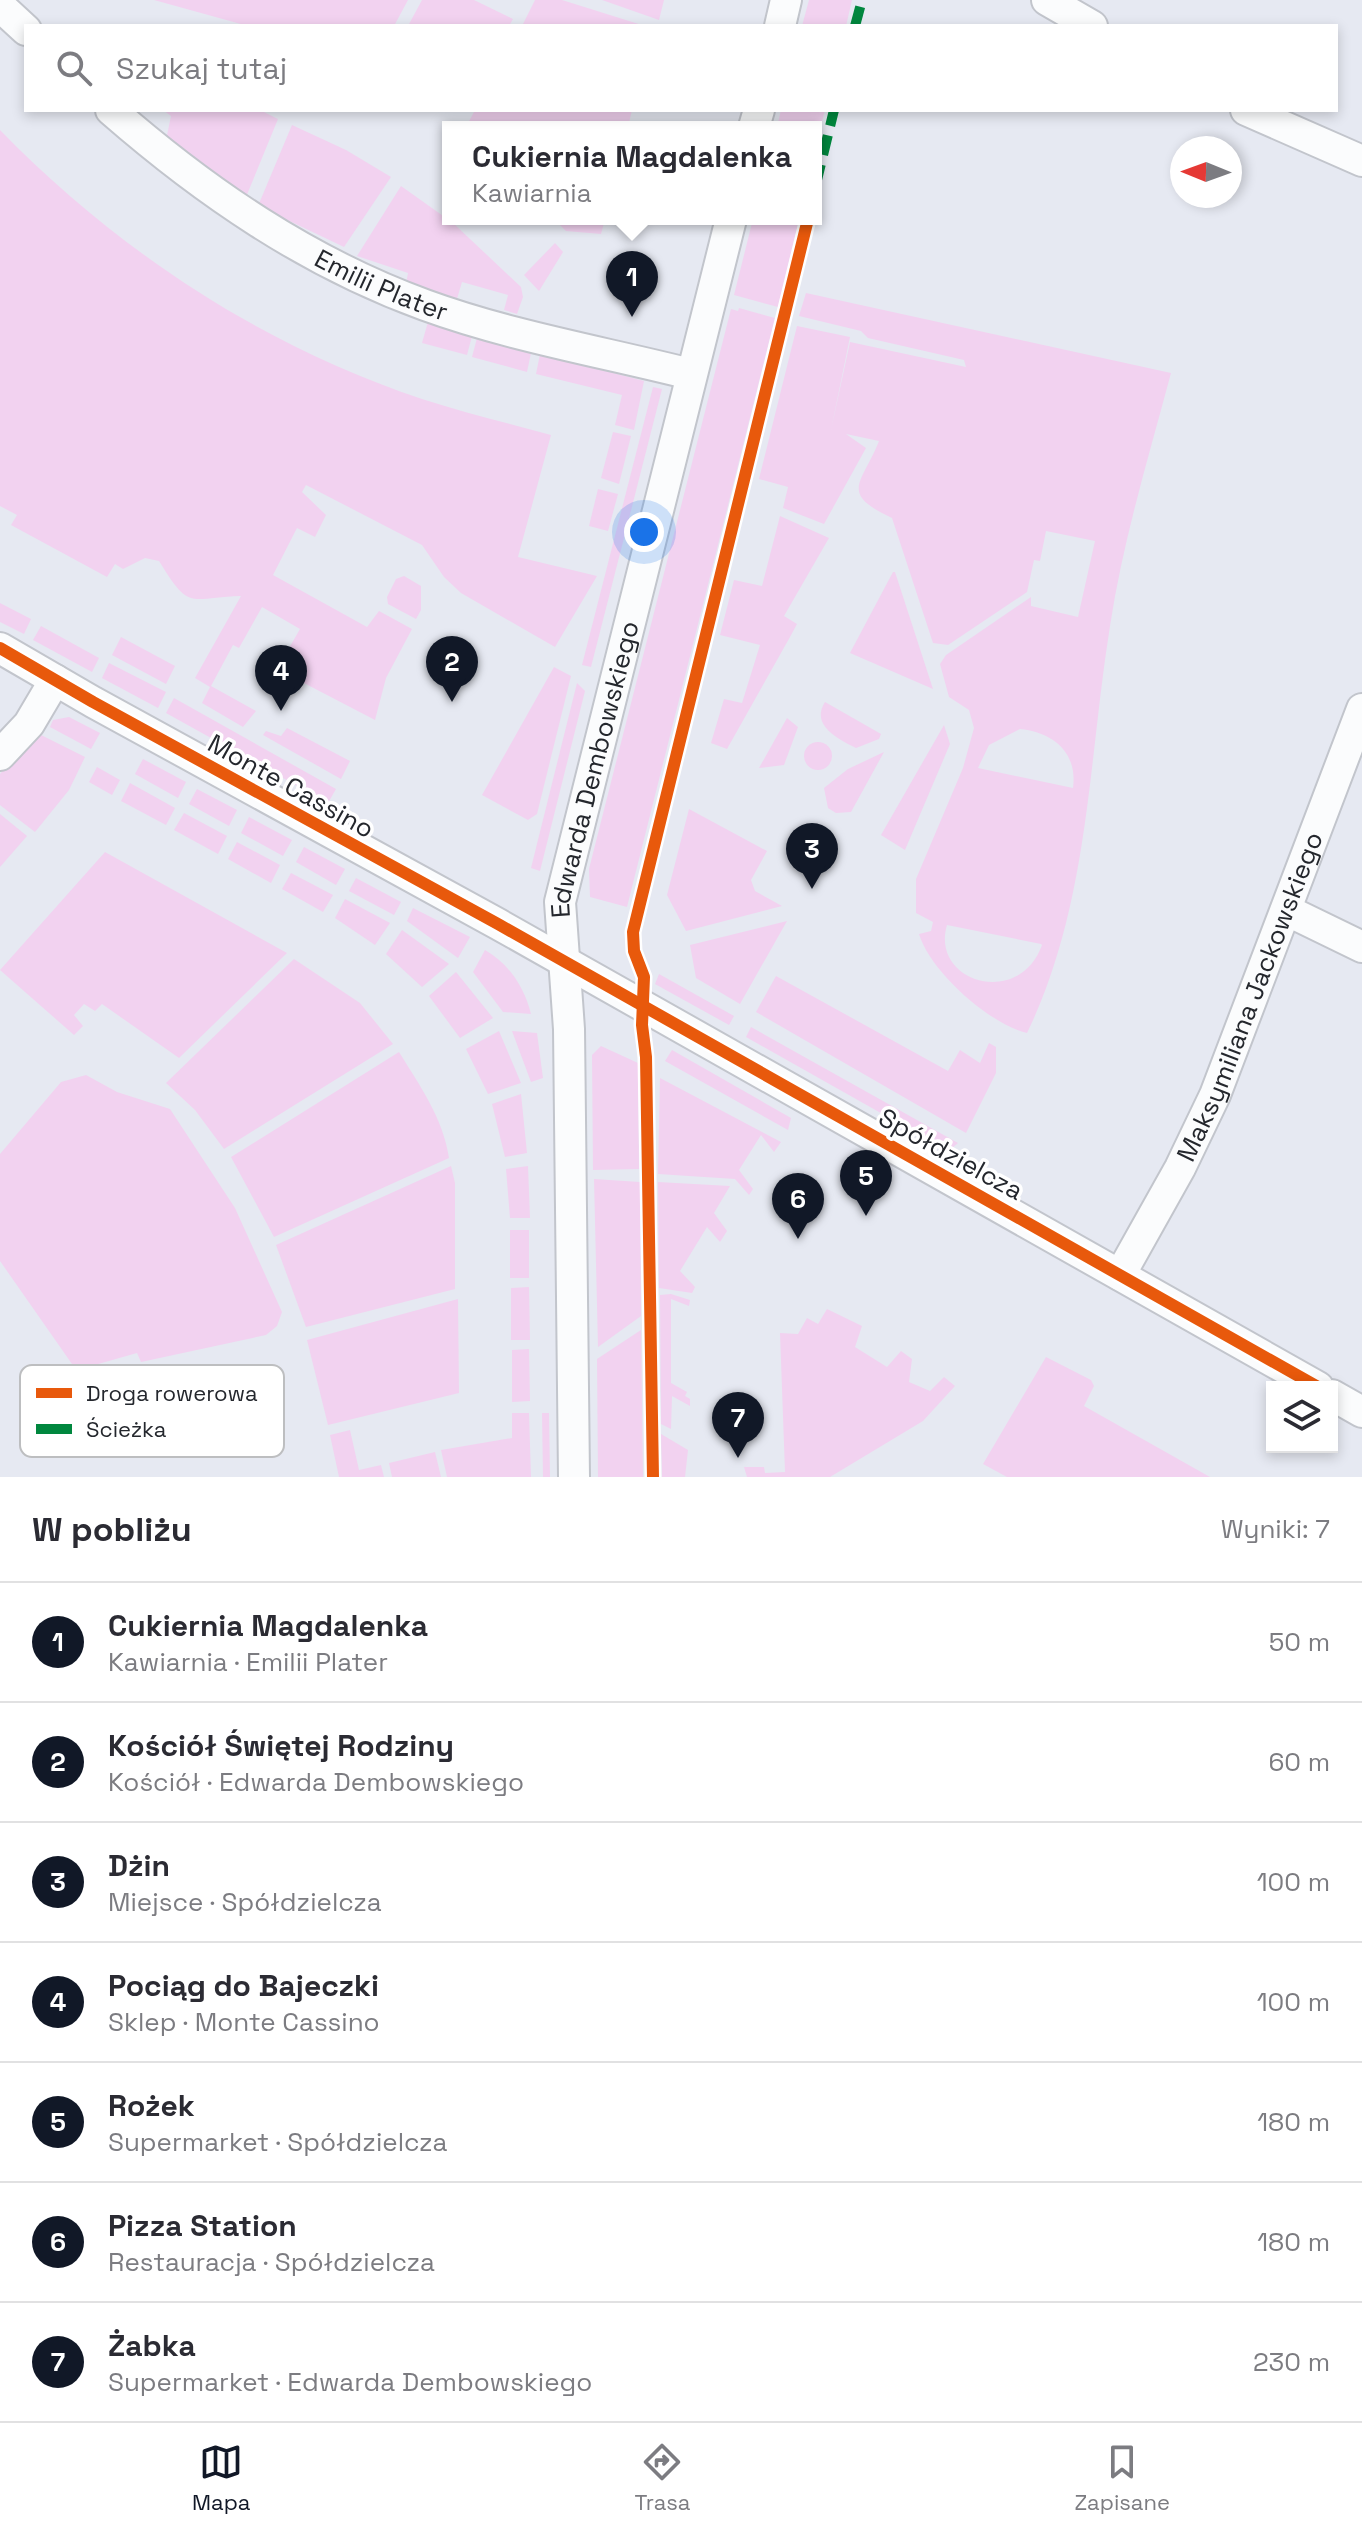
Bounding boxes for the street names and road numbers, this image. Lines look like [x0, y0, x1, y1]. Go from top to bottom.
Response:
street label: Emilii Plater [309, 241, 452, 329]
street label: Edwarda Dembowskiego [543, 617, 647, 919]
street label: Monte Cassino [202, 726, 380, 846]
street label: Maksymiliana Jackowskiego [1169, 827, 1331, 1167]
street label: Spółdzielcza [873, 1100, 1029, 1208]

